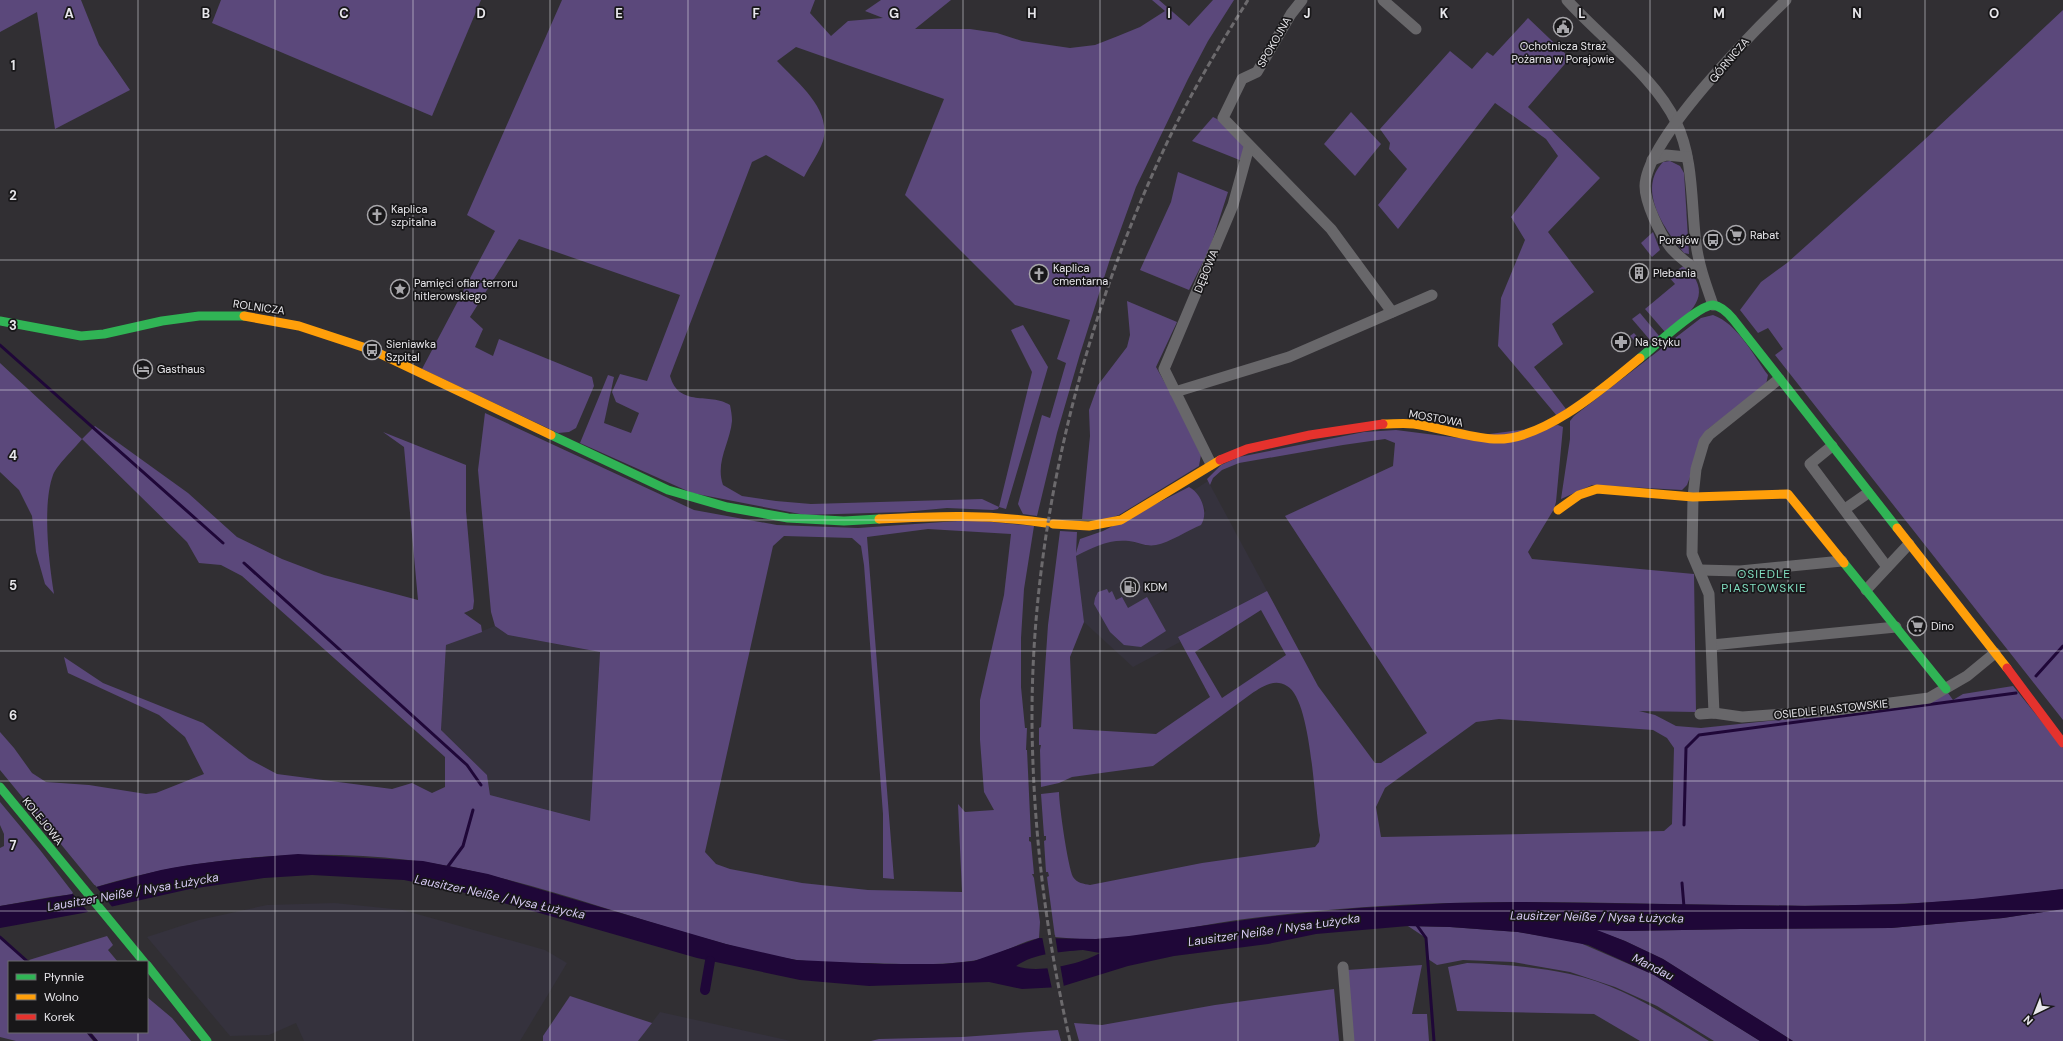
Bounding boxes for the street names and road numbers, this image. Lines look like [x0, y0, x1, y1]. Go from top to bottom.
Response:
street label: SPOKOJNA [1254, 14, 1294, 70]
street label: GÓRNICZA [1706, 35, 1752, 85]
street label: DĘBOWA [1191, 247, 1221, 295]
street label: ROLNICZA [232, 296, 286, 318]
street label: MOSTOWA [1408, 406, 1464, 430]
street label: OSIEDLE PIASTOWSKIE [1773, 696, 1889, 722]
street label: KOLEJOWA [19, 794, 67, 848]

